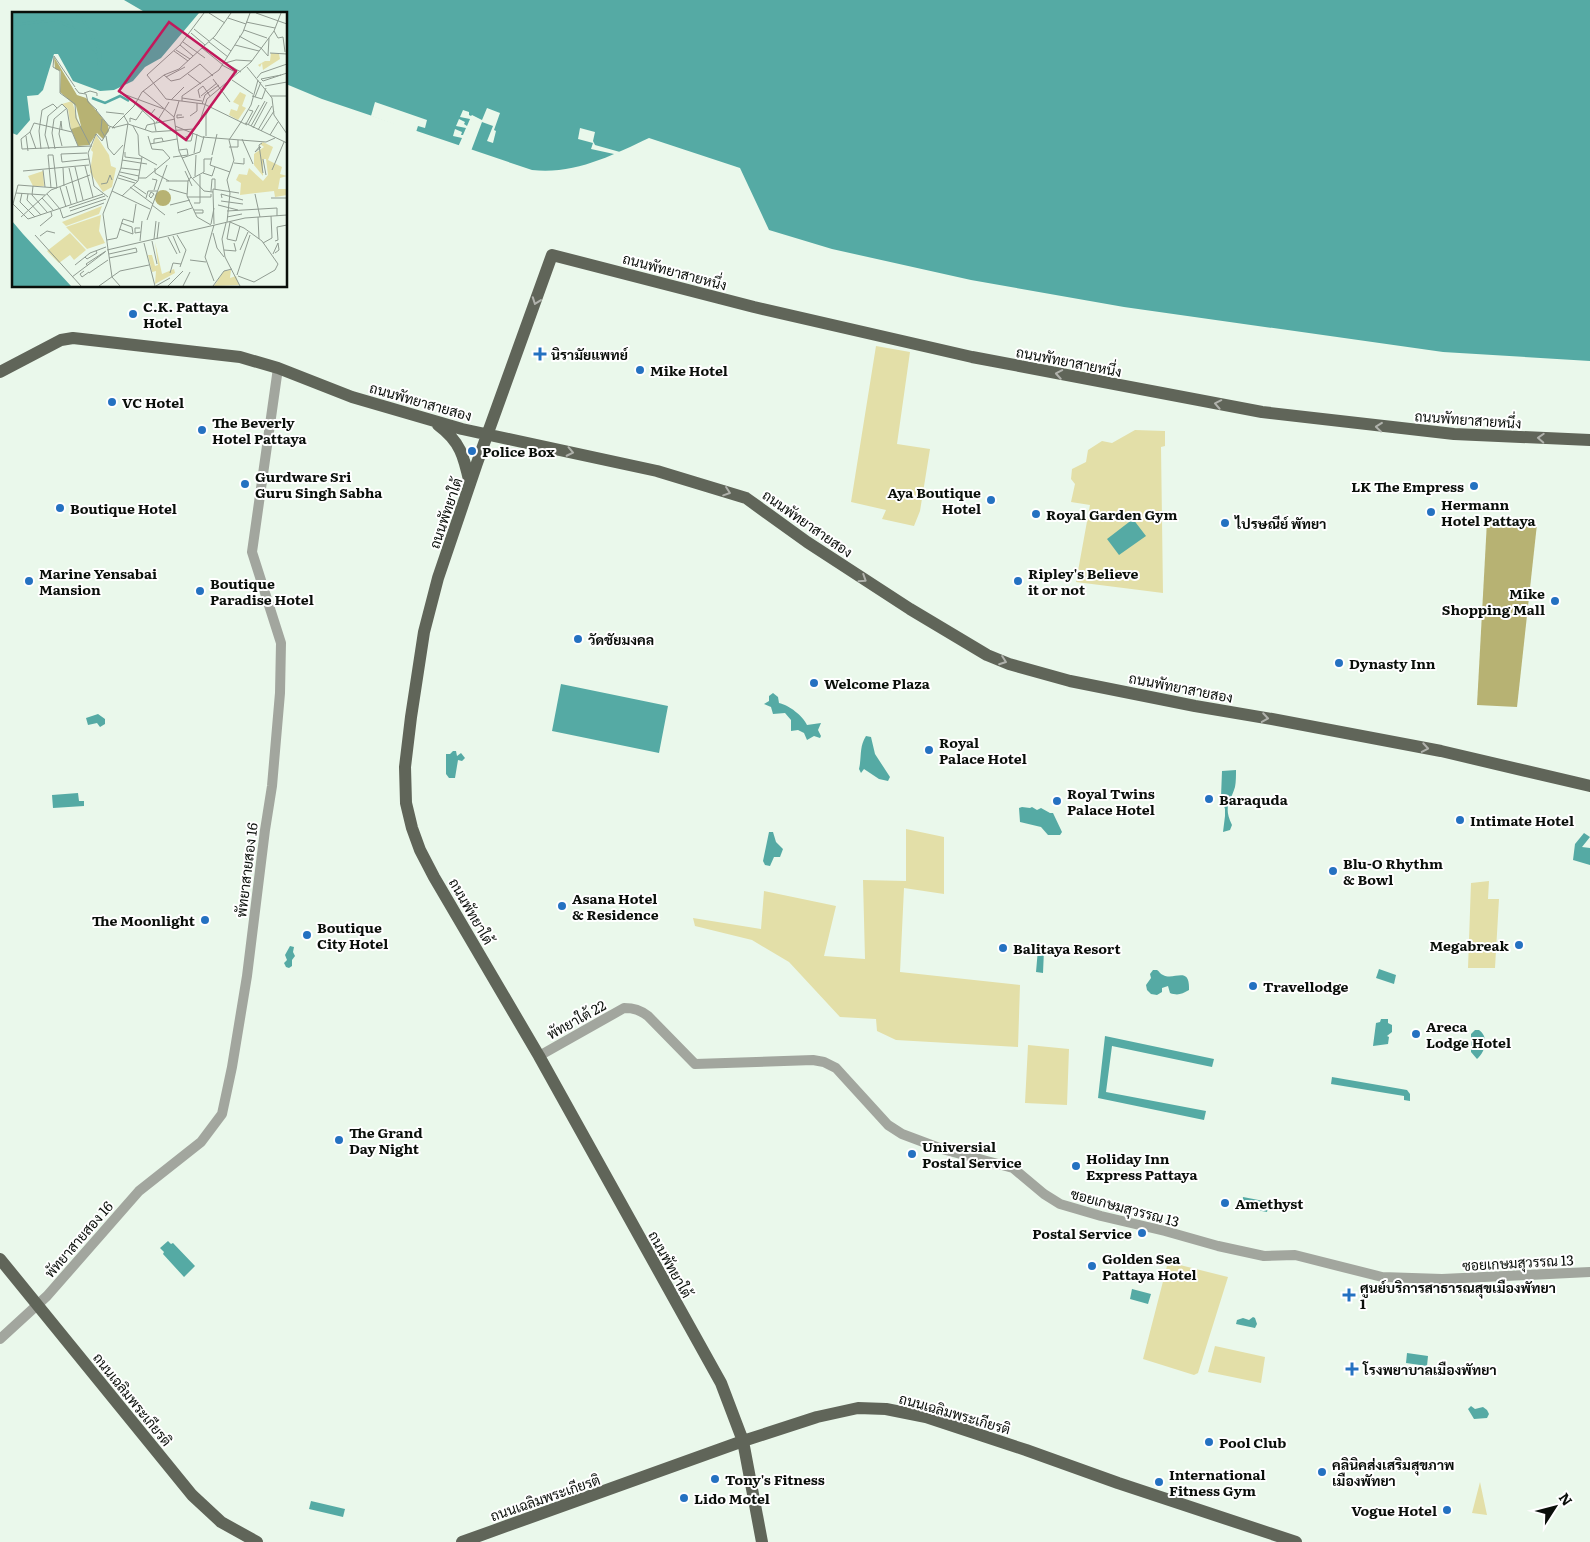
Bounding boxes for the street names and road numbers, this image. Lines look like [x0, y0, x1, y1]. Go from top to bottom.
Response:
street label: ถนนพัทยาสายหนึ่ง [621, 247, 730, 295]
street label: ถนนพัทยาสายหนึ่ง [1014, 340, 1124, 381]
street label: ถนนพัทยาสายสอง [367, 377, 475, 425]
street label: ถนนพัทยาสายหนึ่ง [1414, 404, 1522, 433]
street label: ถนนพัทยาใต้ [424, 474, 467, 551]
street label: ถนนพัทยาสายสอง [759, 485, 857, 561]
street label: ถนนพัทยาสายสอง [1127, 667, 1235, 707]
street label: พัทยาสายสอง 16 [230, 821, 262, 919]
street label: ถนนพัทยาใต้ [445, 874, 500, 949]
street label: พัทยาใต้ 22 [543, 995, 609, 1043]
street label: ซอยเกษมสุวรรณ 13 [1068, 1183, 1182, 1232]
street label: พัทยาสายสอง 16 [39, 1196, 117, 1282]
street label: ถนนพัทยาใต้ [644, 1227, 698, 1302]
street label: ซอยเกษมสุวรรณ 13 [1462, 1249, 1574, 1276]
street label: ถนนเฉลิมพระเกียรติ [89, 1348, 177, 1450]
street label: ถนนเฉลิมพระเกียรติ [897, 1388, 1013, 1438]
street label: ถนนเฉลิมพระเกียรติ [487, 1469, 603, 1525]

